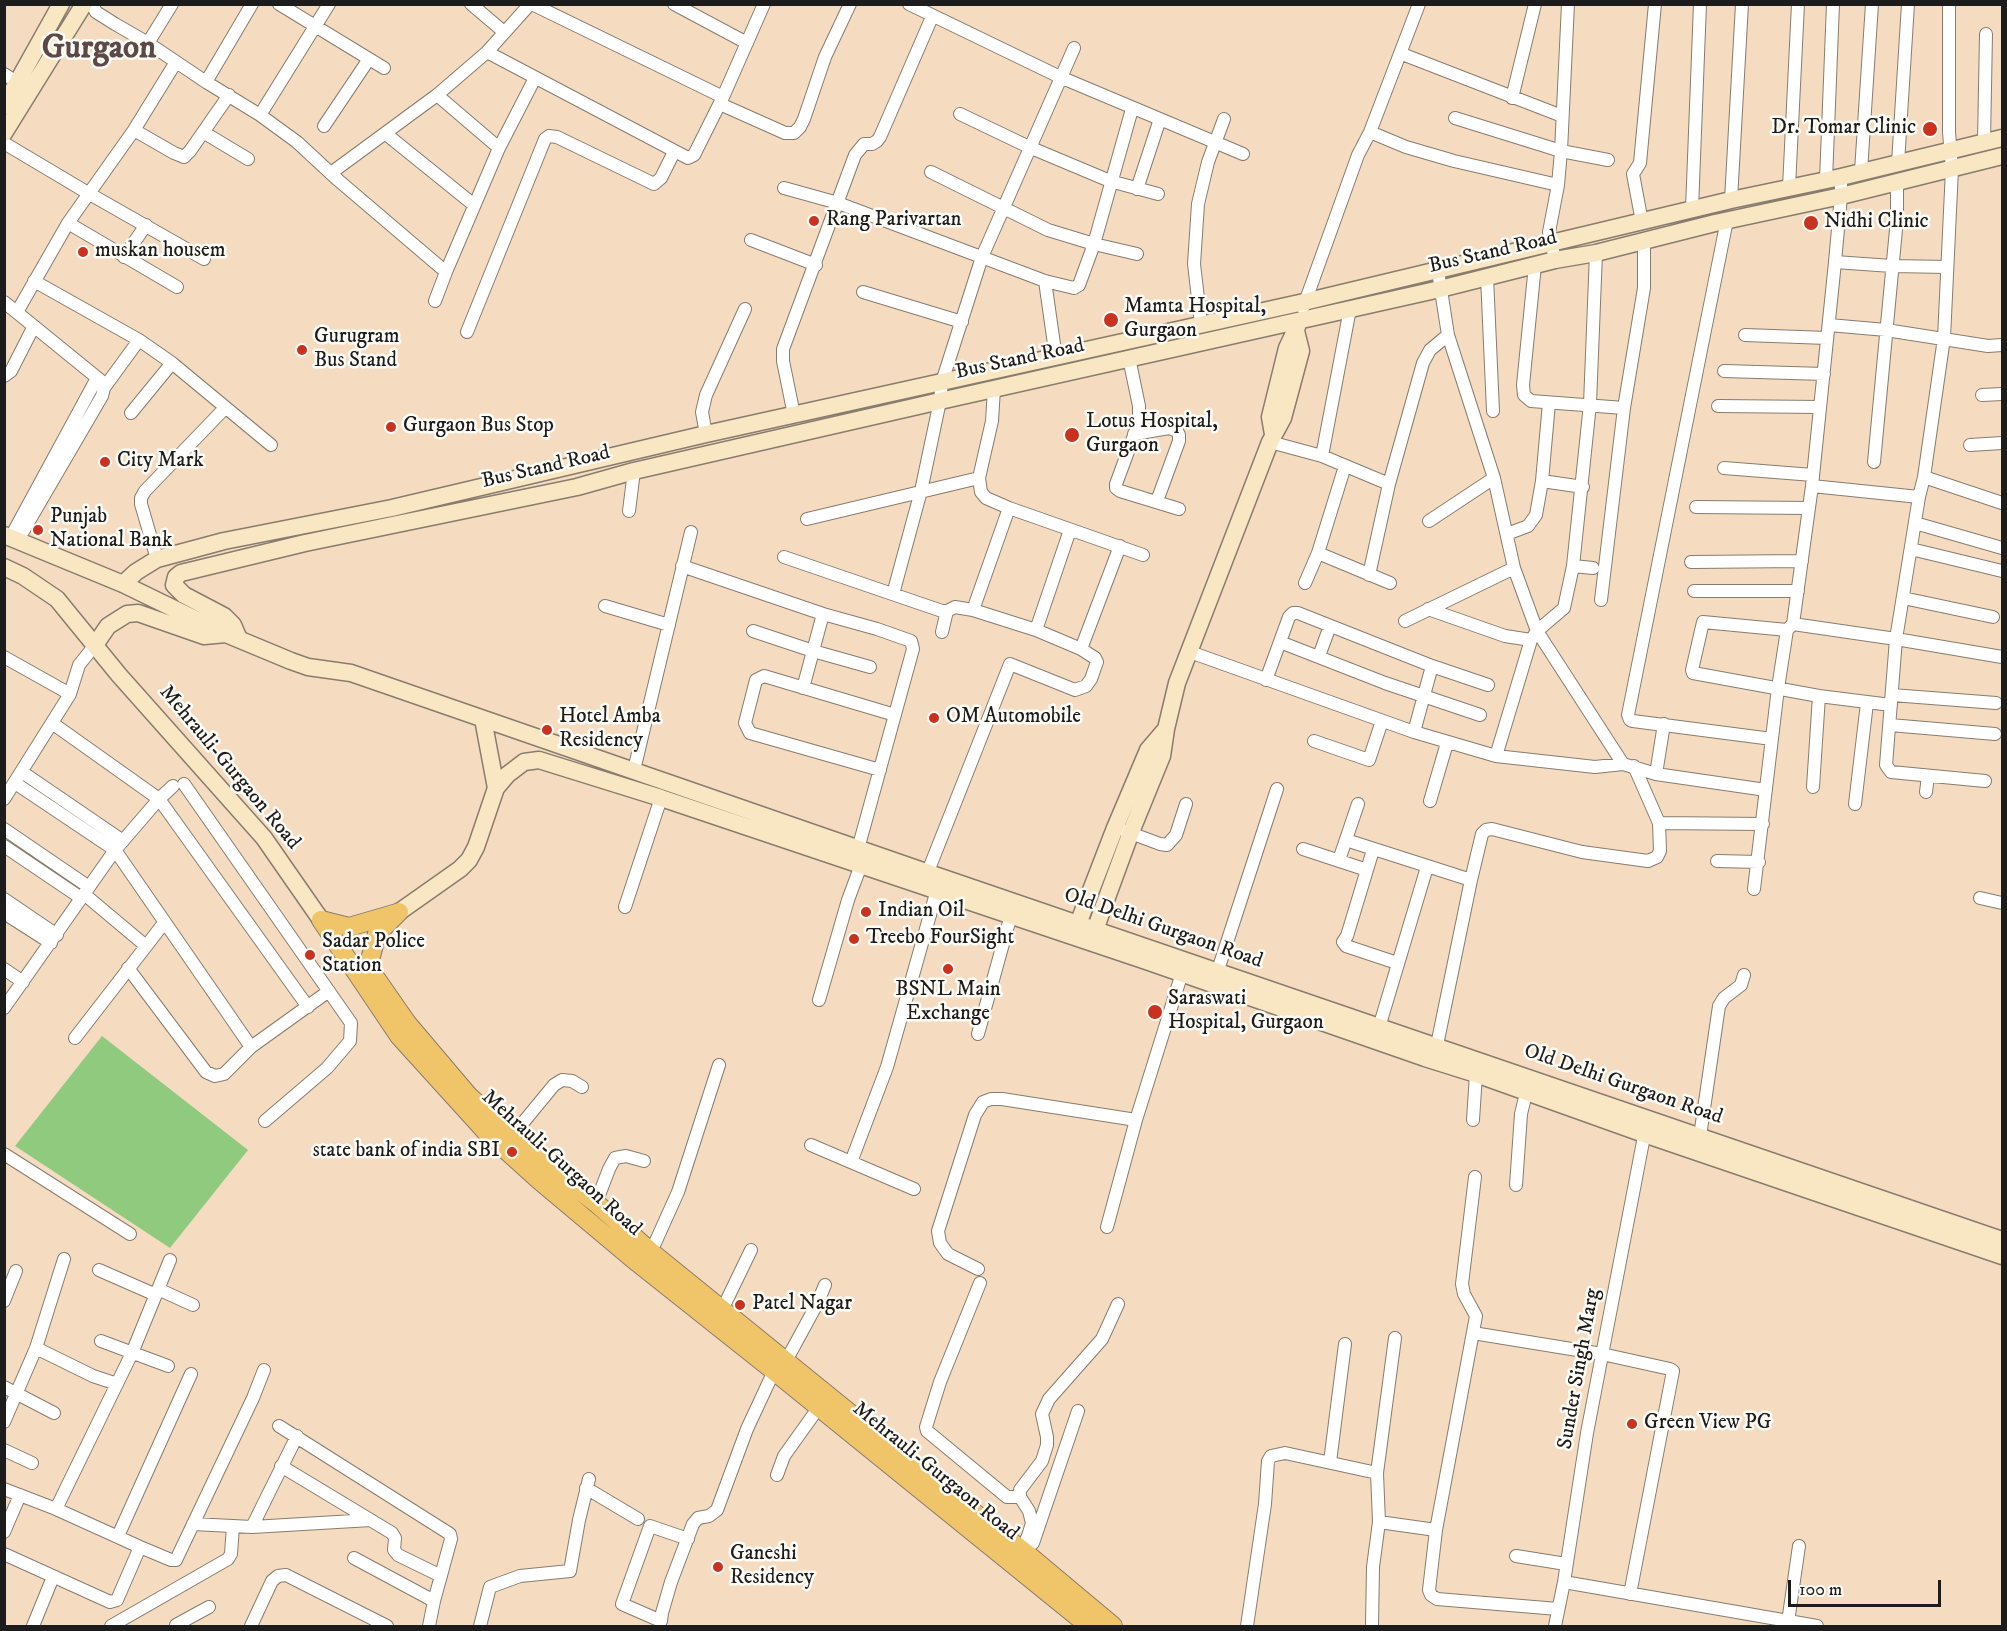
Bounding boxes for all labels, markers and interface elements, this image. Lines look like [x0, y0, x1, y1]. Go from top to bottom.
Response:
district label: Gurgaon [42, 30, 156, 70]
place label: Dr. Tomar Clinic [1771, 116, 1916, 142]
marker: Dr. Tomar Clinic [1921, 120, 1939, 138]
place label: Rang Parivartan [826, 208, 962, 234]
place label: Nidhi Clinic [1824, 210, 1929, 236]
marker: Rang Parivartan [807, 214, 821, 228]
marker: Nidhi Clinic [1802, 214, 1820, 232]
street label: Bus Stand Road [1426, 226, 1560, 280]
place label: muskan housem [95, 239, 225, 265]
marker: muskan housem [76, 245, 90, 259]
place label: Mamta Hospital, Gurgaon [1124, 295, 1266, 345]
marker: Mamta Hospital, Gurgaon [1102, 311, 1120, 329]
place label: Gurugram Bus Stand [314, 325, 400, 375]
street label: Bus Stand Road [953, 334, 1087, 386]
marker: Gurugram Bus Stand [295, 343, 309, 357]
place label: Lotus Hospital, Gurgaon [1086, 410, 1218, 460]
place label: Gurgaon Bus Stop [403, 414, 554, 440]
marker: Gurgaon Bus Stop [384, 420, 398, 434]
marker: Lotus Hospital, Gurgaon [1063, 426, 1081, 444]
street label: Bus Stand Road [479, 441, 613, 495]
place label: City Mark [117, 449, 204, 475]
marker: City Mark [98, 455, 112, 469]
place label: Punjab National Bank [50, 505, 172, 555]
marker: Punjab National Bank [31, 523, 45, 537]
street label: Mehrauli-Gurgaon Road [153, 681, 305, 855]
place label: Hotel Amba Residency [559, 705, 661, 755]
place label: OM Automobile [946, 705, 1081, 731]
marker: OM Automobile [927, 711, 941, 725]
marker: Hotel Amba Residency [540, 723, 554, 737]
street label: Old Delhi Gurgaon Road [1060, 883, 1266, 975]
place label: Indian Oil [878, 899, 964, 925]
marker: Indian Oil [859, 905, 873, 919]
place label: Treebo FourSight [866, 926, 1014, 952]
place label: Sadar Police Station [322, 930, 425, 980]
marker: Treebo FourSight [847, 932, 861, 946]
marker: Sadar Police Station [303, 948, 317, 962]
marker: BSNL Main Exchange [941, 962, 955, 976]
place label: BSNL Main Exchange [895, 978, 1001, 1028]
place label: Saraswati Hospital, Gurgaon [1168, 987, 1324, 1037]
marker: Saraswati Hospital, Gurgaon [1146, 1003, 1164, 1021]
street label: Old Delhi Gurgaon Road [1520, 1039, 1726, 1131]
street label: Mehrauli-Gurgaon Road [476, 1085, 646, 1243]
place label: state bank of india SBI [313, 1139, 500, 1165]
marker: state bank of india SBI [505, 1145, 519, 1159]
street label: Sunder Singh Marg [1553, 1287, 1607, 1451]
place label: Patel Nagar [752, 1292, 852, 1318]
marker: Patel Nagar [733, 1298, 747, 1312]
street label: Mehrauli-Gurgaon Road [847, 1397, 1023, 1547]
place label: Green View PG [1644, 1411, 1771, 1437]
marker: Green View PG [1625, 1417, 1639, 1431]
place label: Ganeshi Residency [730, 1542, 814, 1592]
marker: Ganeshi Residency [711, 1560, 725, 1574]
scale bar [1791, 1568, 1944, 1606]
text: 100 m [1799, 1579, 1842, 1601]

